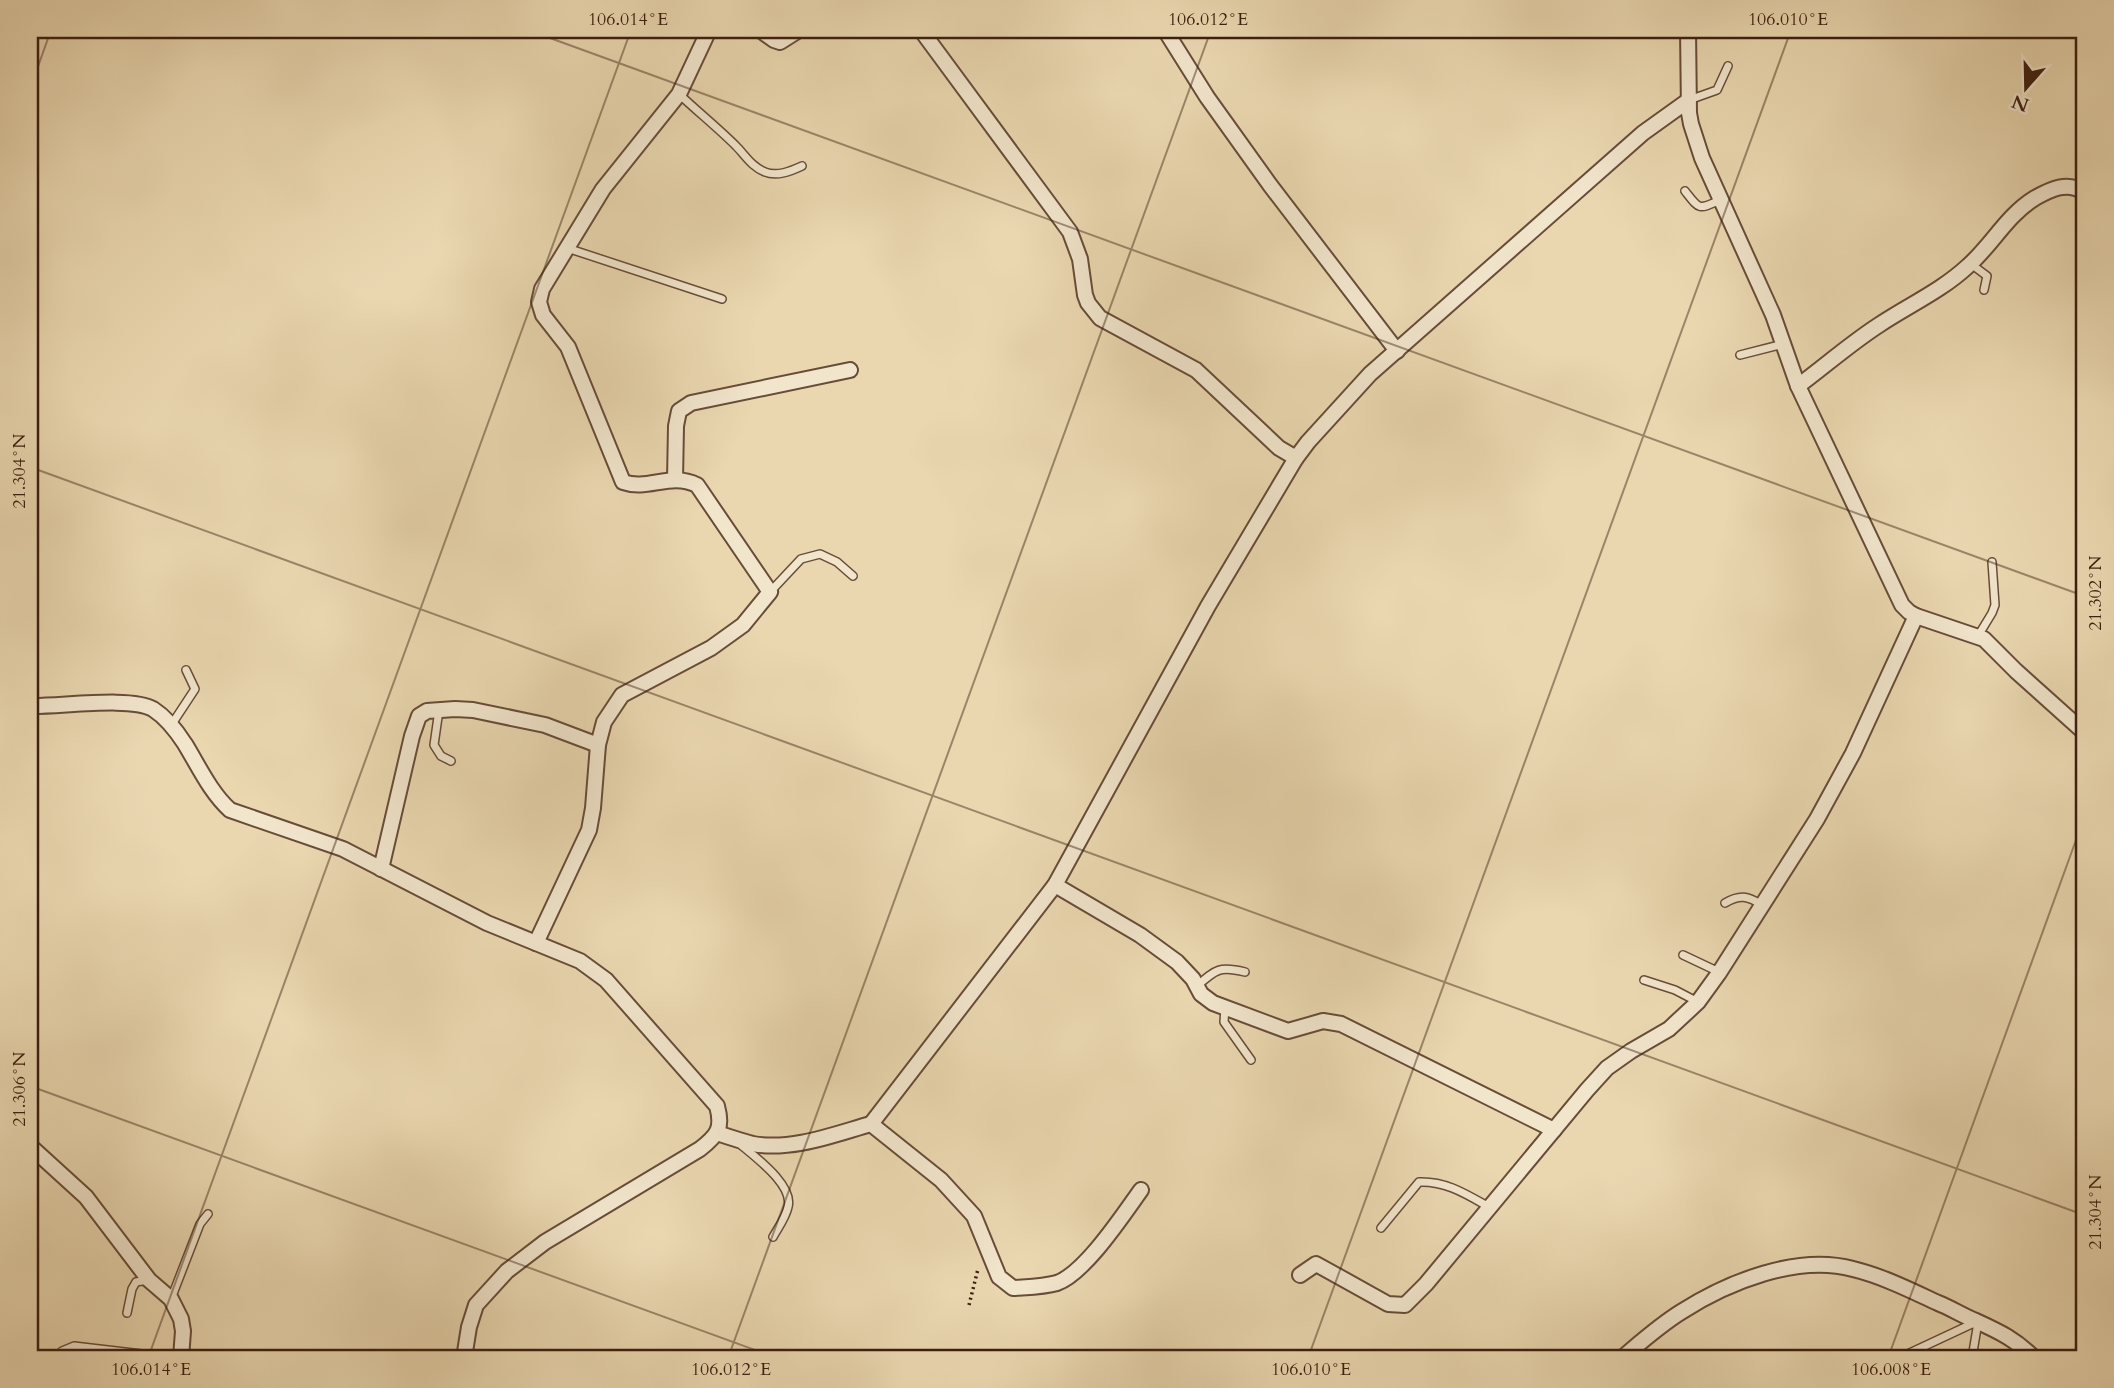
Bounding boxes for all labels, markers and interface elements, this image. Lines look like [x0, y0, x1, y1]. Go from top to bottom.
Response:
text: 106.014°E [588, 7, 668, 32]
text: 106.012°E [1168, 7, 1248, 32]
text: 106.010°E [1748, 7, 1828, 32]
north arrow [1992, 52, 2062, 122]
text: N [2008, 88, 2033, 118]
text: 21.304°N [7, 433, 32, 509]
text: 21.302°N [2083, 555, 2108, 631]
text: 21.306°N [7, 1051, 32, 1127]
text: 21.304°N [2083, 1174, 2108, 1250]
text: 106.014°E [111, 1357, 191, 1382]
text: 106.012°E [691, 1357, 771, 1382]
text: 106.010°E [1271, 1357, 1351, 1382]
text: 106.008°E [1851, 1357, 1931, 1382]

